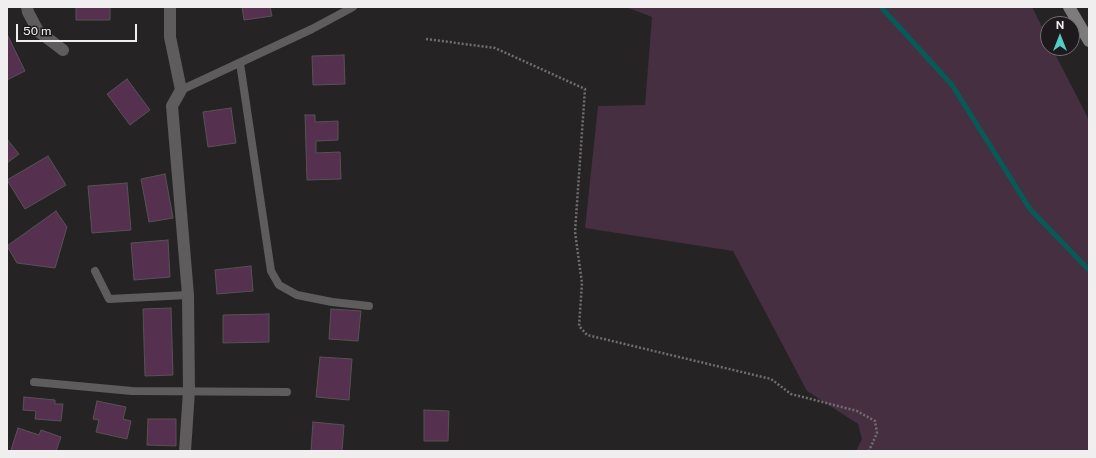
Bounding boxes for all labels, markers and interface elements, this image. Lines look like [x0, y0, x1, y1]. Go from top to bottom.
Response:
scale bar [18, 16, 139, 42]
north arrow [1040, 16, 1080, 56]
text: N [1056, 19, 1064, 31]
text: 50 m [23, 24, 51, 38]

